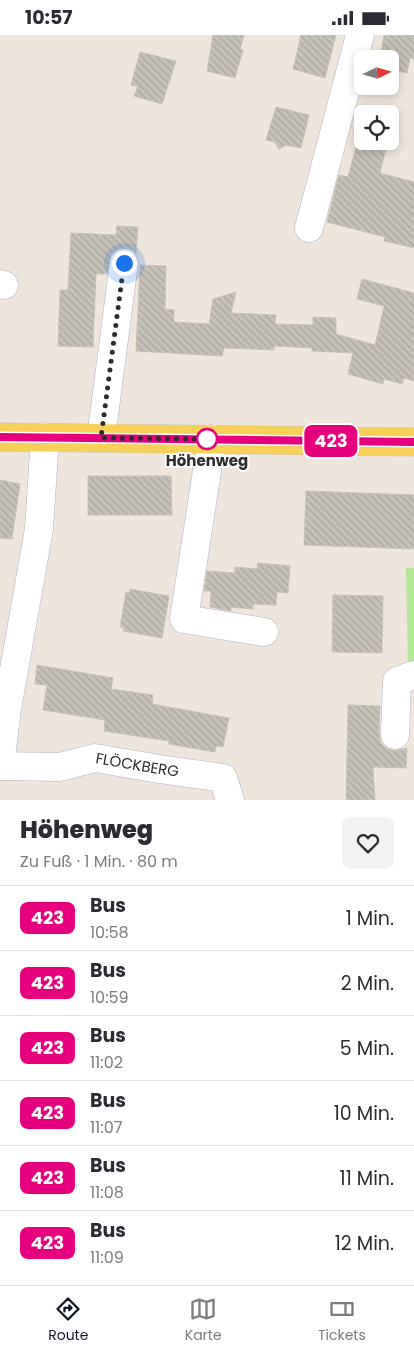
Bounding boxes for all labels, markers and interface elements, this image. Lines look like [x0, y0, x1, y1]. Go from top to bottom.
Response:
text: 10:57 [25, 4, 72, 31]
north arrow [354, 50, 399, 95]
map controls [354, 50, 399, 150]
button: locate [354, 105, 399, 150]
your location [112, 251, 137, 276]
line badge: 423 [302, 425, 360, 457]
marker: Höhenweg [196, 428, 218, 450]
text: 423 [314, 428, 348, 453]
place label: Höhenweg [166, 450, 248, 471]
street label: FLÖCKBERG [94, 747, 181, 782]
text: Höhenweg [20, 813, 153, 846]
button: heart [342, 817, 394, 869]
text: Zu Fuß · 1 Min. · 80 m [20, 850, 178, 873]
text: Bus [90, 892, 126, 919]
text: 423 [31, 905, 64, 930]
text: 1 Min. [346, 905, 394, 932]
text: 10:58 [90, 921, 129, 944]
text: Bus [90, 957, 126, 984]
text: 423 [31, 970, 64, 995]
text: 2 Min. [341, 970, 394, 997]
text: 10:59 [90, 986, 129, 1009]
text: Bus [90, 1022, 126, 1049]
text: 423 [31, 1035, 64, 1060]
text: 5 Min. [340, 1035, 394, 1062]
text: 11:02 [90, 1051, 123, 1074]
text: Bus [90, 1087, 126, 1114]
text: 423 [31, 1100, 64, 1125]
text: 10 Min. [334, 1100, 394, 1127]
text: 11:07 [90, 1116, 122, 1139]
text: Bus [90, 1152, 126, 1179]
text: 423 [31, 1165, 64, 1190]
text: 11 Min. [340, 1165, 394, 1192]
text: 11:08 [90, 1181, 124, 1204]
text: Bus [90, 1217, 126, 1244]
text: 423 [31, 1230, 64, 1255]
text: 12 Min. [335, 1230, 394, 1257]
text: 11:09 [90, 1246, 124, 1269]
tab: Route [48, 1295, 88, 1346]
tab: Karte [185, 1295, 222, 1346]
tab: Tickets [318, 1295, 366, 1346]

